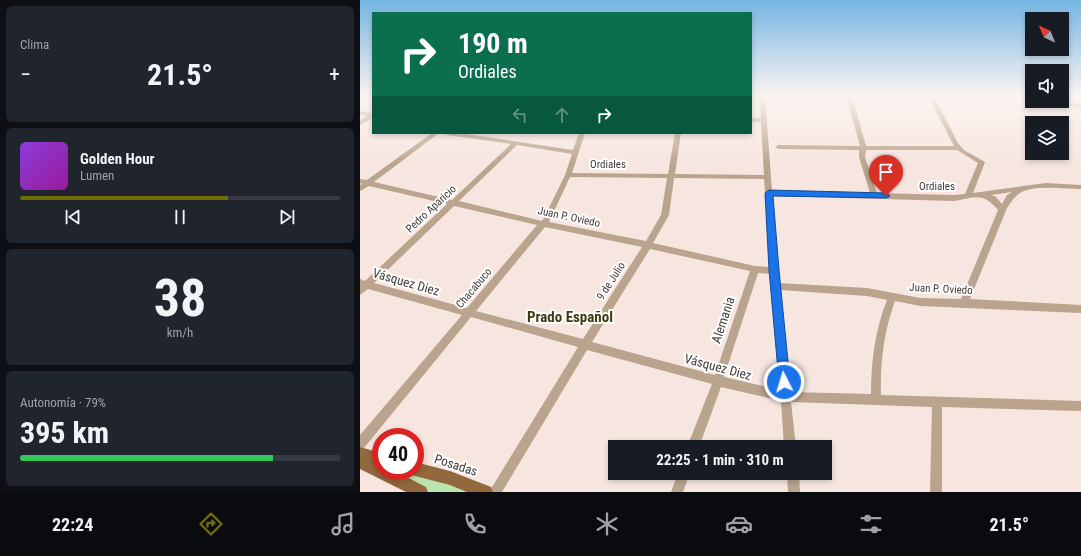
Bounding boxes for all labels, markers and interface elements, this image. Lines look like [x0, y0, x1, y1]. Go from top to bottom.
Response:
north arrow [1025, 12, 1069, 56]
map controls [1025, 12, 1069, 160]
text: 190 m [458, 27, 528, 60]
icon: right [392, 28, 444, 80]
text: Clima [20, 37, 49, 52]
text: 21.5° [147, 57, 213, 92]
text: Ordiales [458, 61, 517, 82]
text: − [20, 62, 31, 87]
text: + [329, 62, 340, 87]
button: sound [1025, 64, 1069, 108]
icon: left [509, 104, 531, 126]
icon: ahead [551, 104, 573, 126]
icon: right [593, 104, 615, 126]
button: layers [1025, 116, 1069, 160]
text: Golden Hour [80, 150, 155, 168]
pin [869, 155, 903, 196]
street label: Ordiales [590, 158, 626, 171]
icon: arrive [875, 161, 897, 183]
text: Lumen [80, 168, 114, 183]
street label: Ordiales [919, 180, 955, 193]
street label: Pedro Aparicio [403, 182, 459, 236]
street label: Juan P. Oviedo [537, 204, 602, 230]
icon: previous [62, 206, 84, 228]
icon: pause [169, 206, 191, 228]
icon: next [276, 206, 298, 228]
street label: 9 de Julio [594, 259, 628, 302]
street label: Vásquez Diez [371, 265, 441, 299]
street label: Chacabuco [453, 265, 495, 311]
text: 38 [154, 268, 206, 329]
street label: Juan P. Oviedo [909, 281, 974, 297]
street label: Alemania [708, 295, 738, 345]
district label: Prado Español [527, 308, 613, 326]
text: km/h [167, 325, 193, 340]
street label: Vásquez Diez [683, 351, 754, 383]
position arrow [763, 361, 805, 403]
text: Autonomía · 79% [20, 395, 106, 410]
text: 395 km [20, 415, 109, 450]
speed limit sign: 40 [372, 428, 424, 480]
street label: Posadas [433, 451, 479, 479]
text: 22:25 · 1 min · 310 m [656, 451, 784, 469]
icon: directions [197, 510, 225, 538]
icon: music [329, 510, 357, 538]
icon: phone [461, 510, 489, 538]
icon: climate [593, 510, 621, 538]
icon: car [725, 510, 753, 538]
icon: filters [857, 510, 885, 538]
text: 22:24 [52, 514, 93, 535]
text: 21.5° [989, 514, 1029, 535]

